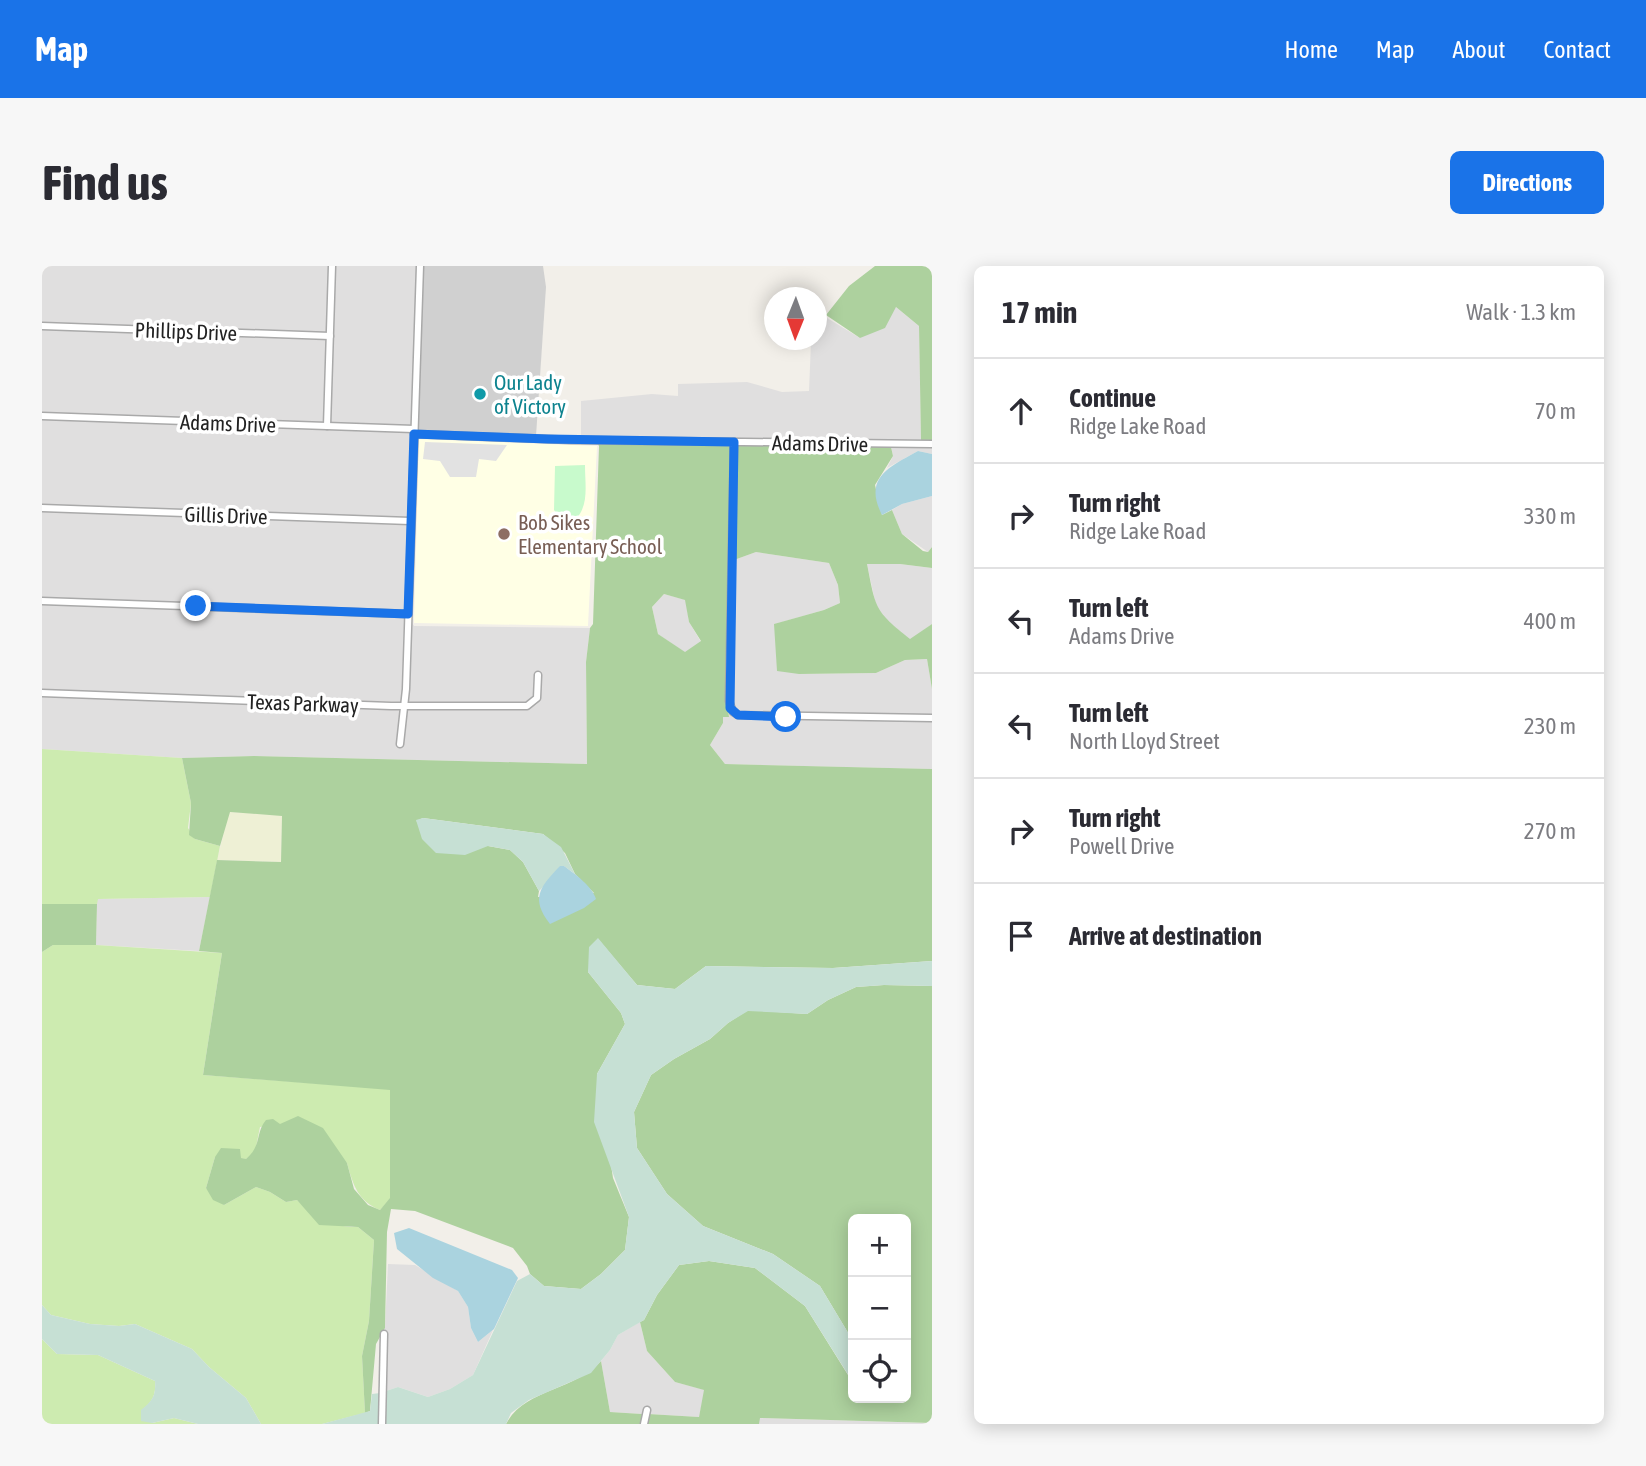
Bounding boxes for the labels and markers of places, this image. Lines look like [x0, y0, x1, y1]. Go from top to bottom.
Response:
place label: Our Lady of Victory [494, 370, 566, 418]
marker: Our Lady of Victory [472, 386, 488, 402]
place label: Bob Sikes Elementary School [518, 510, 663, 558]
marker: Bob Sikes Elementary School [496, 526, 512, 542]

